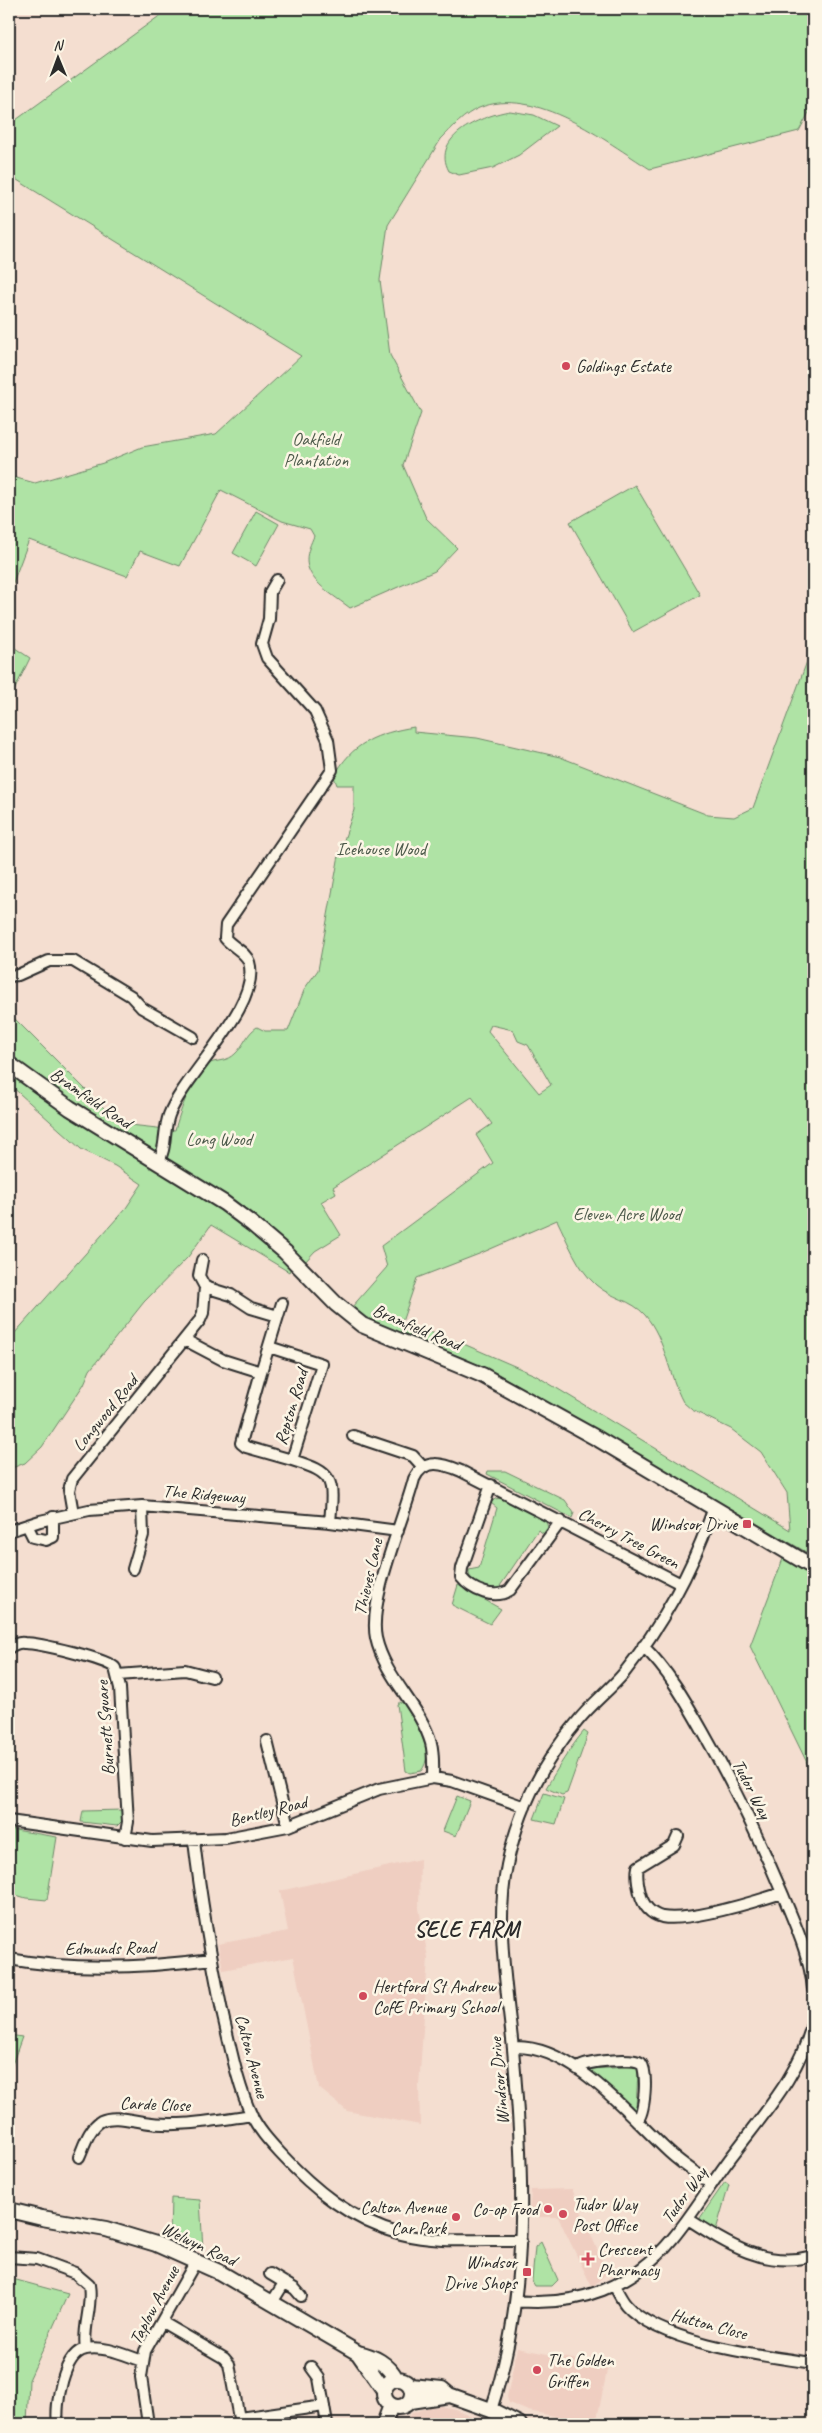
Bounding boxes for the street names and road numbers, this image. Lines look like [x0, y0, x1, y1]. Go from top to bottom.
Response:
street label: Bramfield Road [46, 1063, 139, 1135]
street label: Bramfield Road [369, 1299, 467, 1357]
street label: Repton Road [269, 1364, 314, 1447]
street label: Longwood Road [67, 1368, 144, 1456]
street label: The Ridgeway [162, 1479, 248, 1509]
street label: Cherry Tree Green [575, 1502, 684, 1574]
street label: Thieves Lane [349, 1535, 388, 1617]
street label: Burnett Square [91, 1679, 119, 1776]
street label: Tudor Way [728, 1755, 777, 1824]
street label: Bentley Road [227, 1790, 312, 1831]
street label: Edmunds Road [65, 1936, 158, 1960]
street label: Calton Avenue [230, 2012, 274, 2101]
street label: Windsor Drive [484, 2035, 514, 2126]
street label: Carde Close [120, 2092, 192, 2116]
street label: Tudor Way [656, 2161, 713, 2227]
street label: Welwyn Road [158, 2217, 243, 2272]
street label: Taplow Avenue [124, 2261, 184, 2348]
street label: Hutton Close [669, 2303, 750, 2345]

